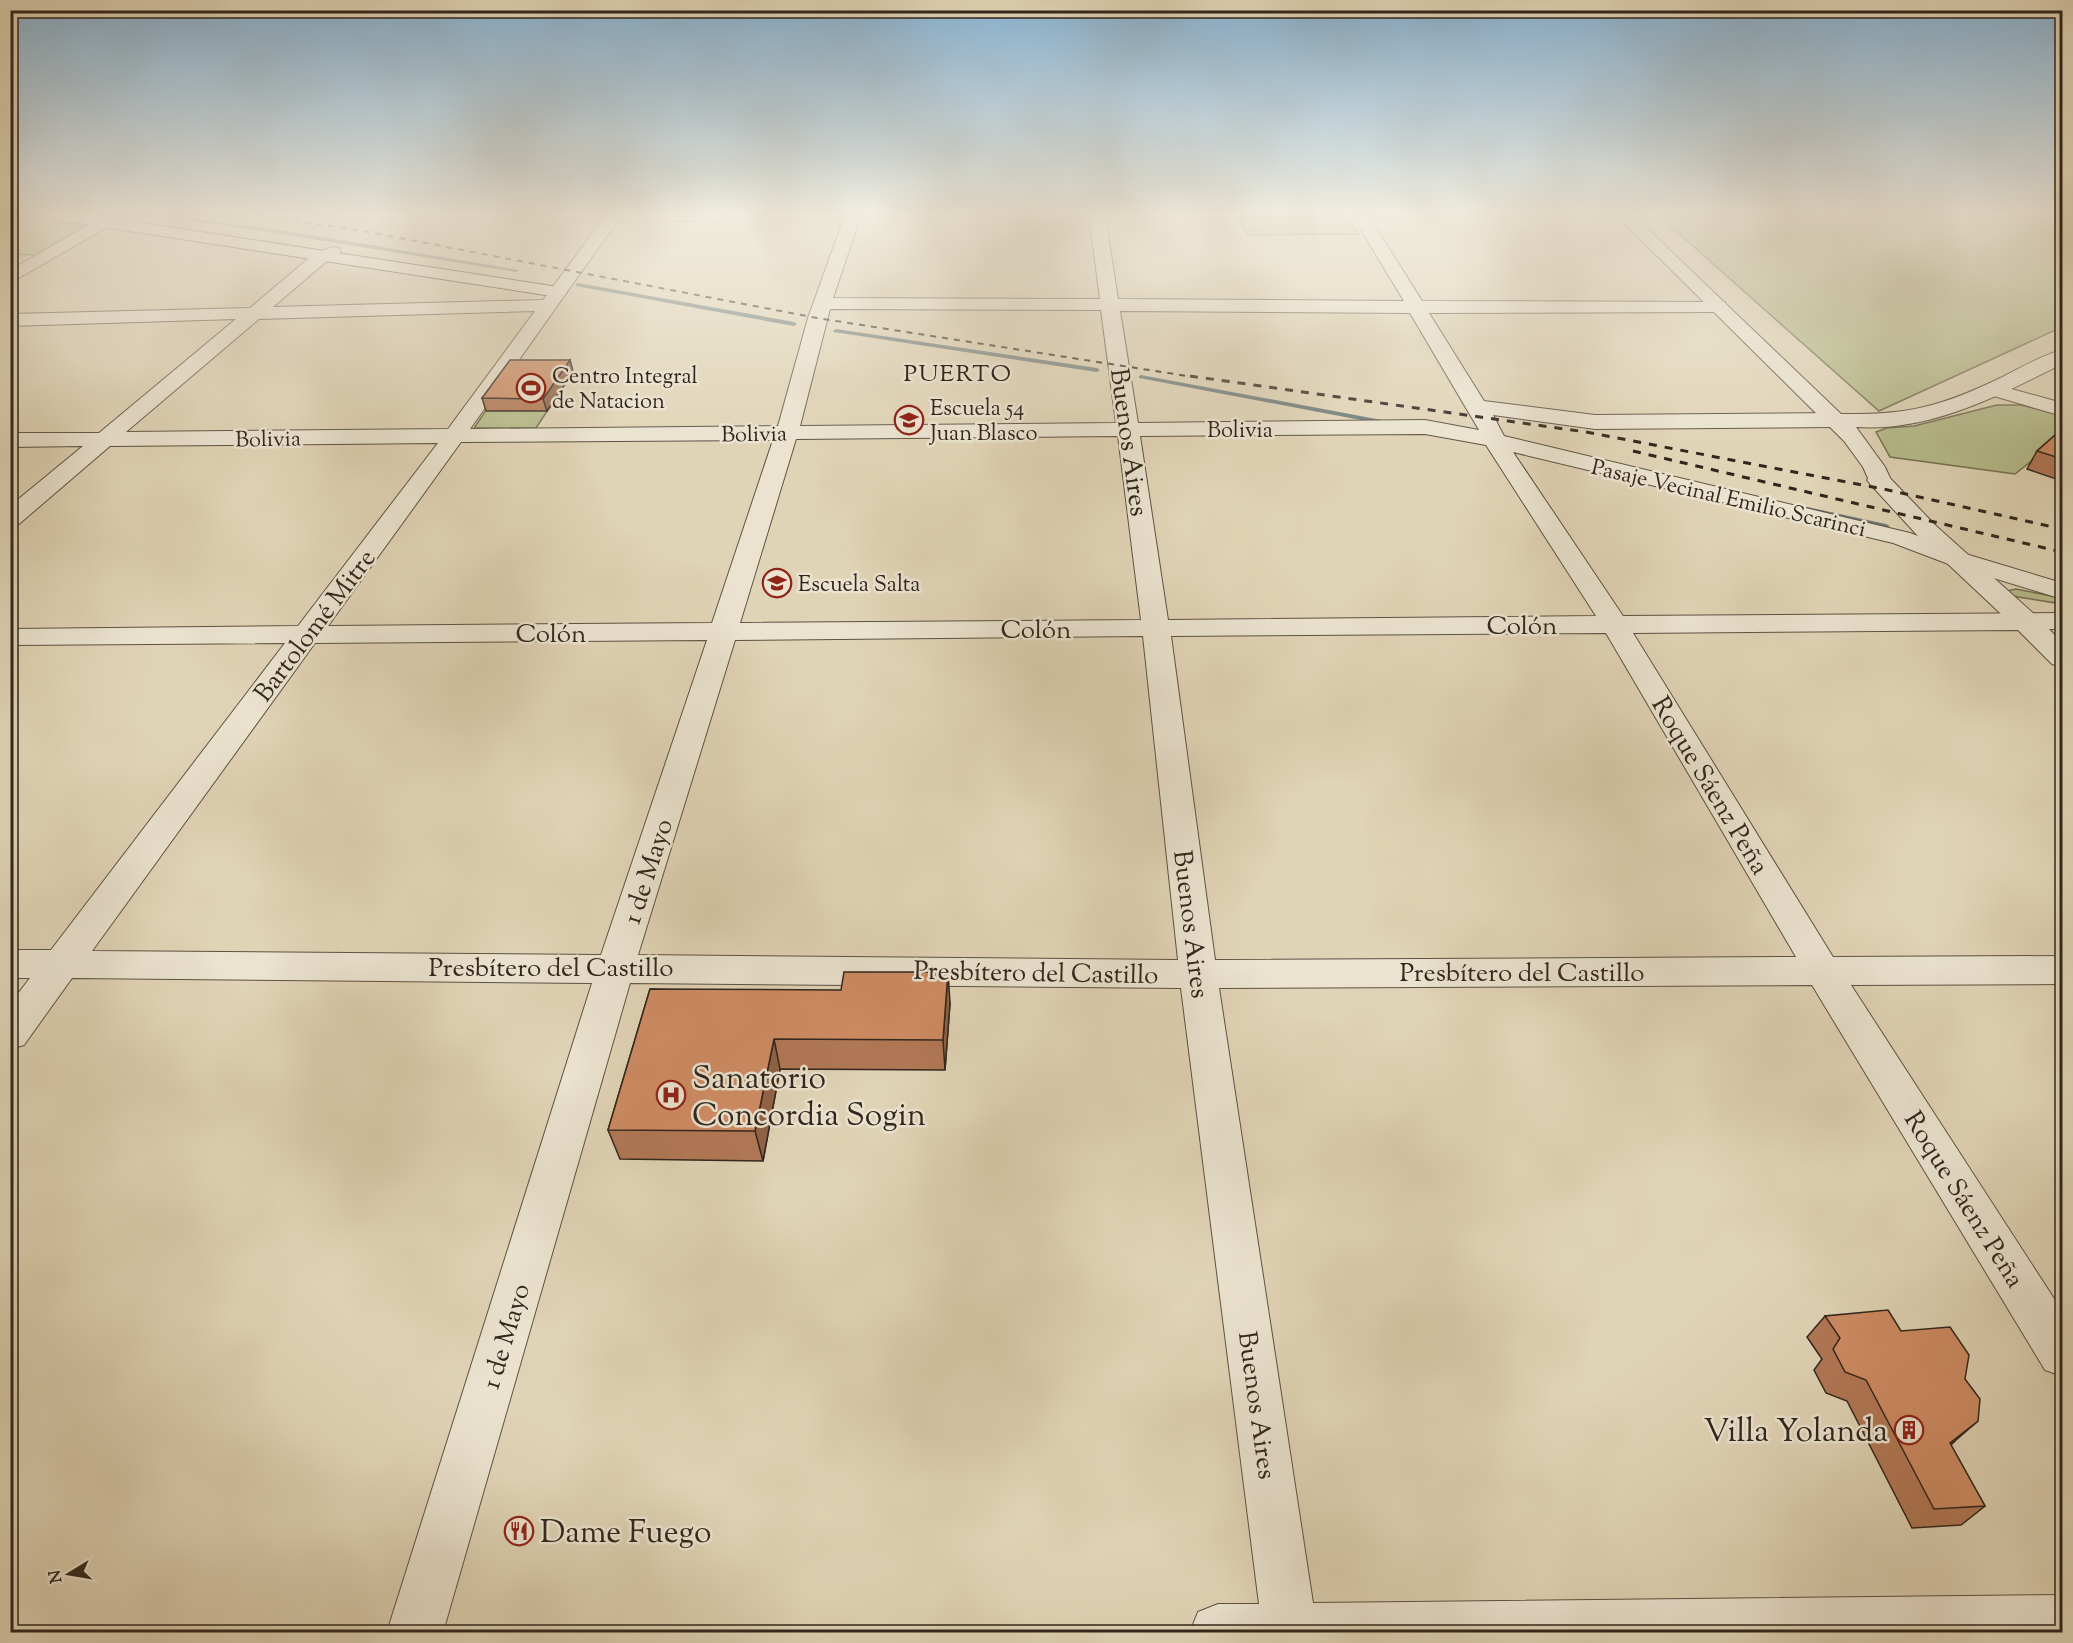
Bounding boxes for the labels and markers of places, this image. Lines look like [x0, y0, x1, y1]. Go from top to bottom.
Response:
place label: Centro Integral de Natacion [552, 362, 698, 419]
sports icon: Centro Integral de Natacion [515, 372, 547, 404]
place label: Escuela 54 Juan Blasco [929, 394, 1038, 451]
school or university icon: Escuela 54 Juan Blasco [893, 404, 925, 436]
school or university icon: Escuela Salta [761, 567, 793, 599]
place label: Escuela Salta [798, 570, 921, 602]
place label: Sanatorio Concordia Sogin [692, 1057, 926, 1140]
hospital icon: Sanatorio Concordia Sogin [655, 1079, 687, 1111]
place label: Villa Yolanda [1703, 1410, 1888, 1456]
building icon: Villa Yolanda [1893, 1414, 1925, 1446]
place label: Dame Fuego [540, 1511, 712, 1557]
restaurant icon: Dame Fuego [503, 1515, 535, 1547]

